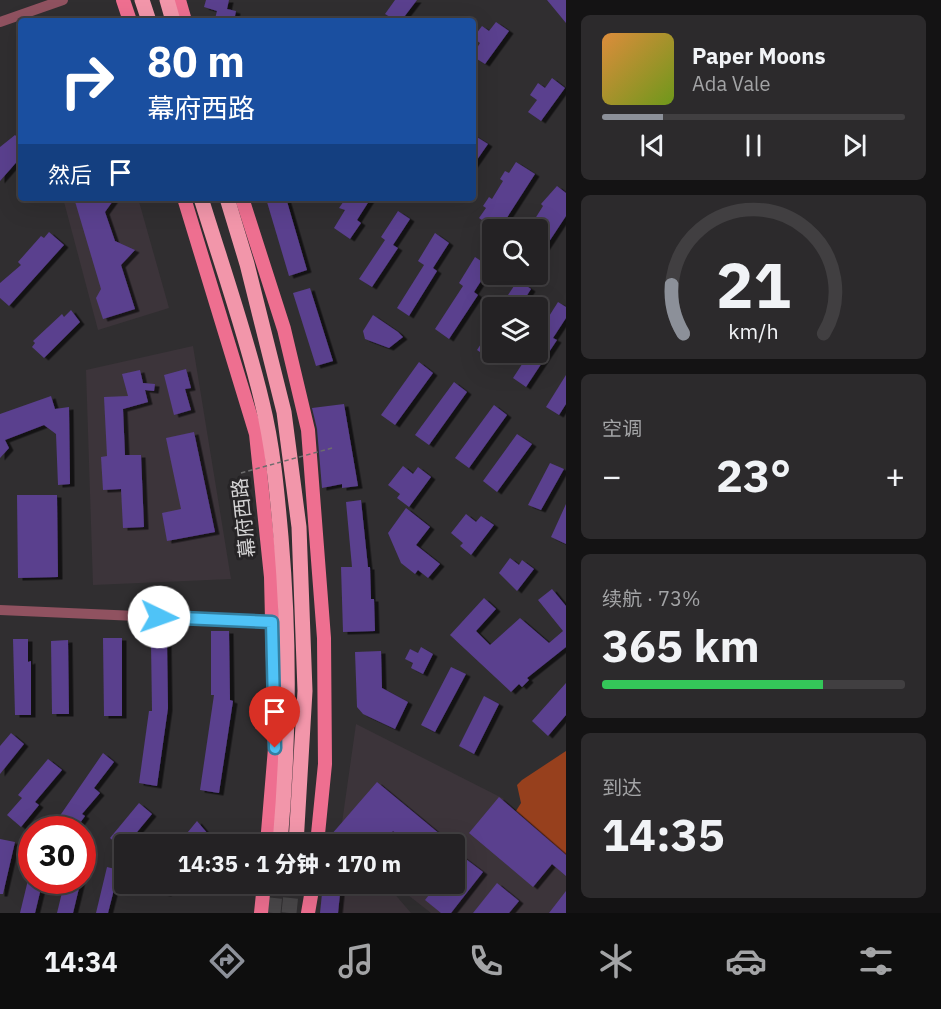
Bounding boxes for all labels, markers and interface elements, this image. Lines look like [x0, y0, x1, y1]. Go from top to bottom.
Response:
text: 80 m [147, 34, 245, 89]
text: Paper Moons [692, 41, 825, 70]
icon: right [48, 42, 126, 120]
text: Ada Vale [692, 70, 771, 97]
text: 幕府西路 [147, 90, 255, 125]
icon: previous [636, 129, 669, 162]
icon: pause [737, 129, 770, 162]
icon: next [838, 129, 871, 162]
icon: arrive [104, 156, 137, 189]
text: 然后 [48, 160, 92, 189]
map controls [482, 219, 548, 363]
button: search [482, 219, 548, 285]
text: 21 [716, 244, 791, 325]
button: layers [482, 297, 548, 363]
text: km/h [728, 317, 779, 345]
text: 空调 [602, 415, 642, 442]
text: 23° [716, 446, 791, 504]
text: − [602, 454, 622, 497]
text: + [885, 454, 905, 497]
street label: 幕府西路 [225, 477, 261, 559]
position arrow [127, 585, 191, 649]
text: 续航 · 73% [602, 585, 701, 612]
text: 365 km [602, 616, 760, 674]
pin [249, 686, 300, 748]
icon: arrive [258, 695, 291, 728]
text: 到达 [602, 774, 642, 801]
text: 14:35 [602, 805, 725, 863]
speed limit sign: 30 [18, 816, 96, 894]
text: 14:35 · 1 分钟 · 170 m [178, 849, 401, 878]
icon: directions [206, 940, 248, 982]
icon: music [335, 940, 377, 982]
icon: phone [465, 940, 507, 982]
icon: climate [595, 940, 637, 982]
icon: car [725, 940, 767, 982]
icon: filters [855, 940, 897, 982]
text: 14:34 [44, 944, 118, 979]

